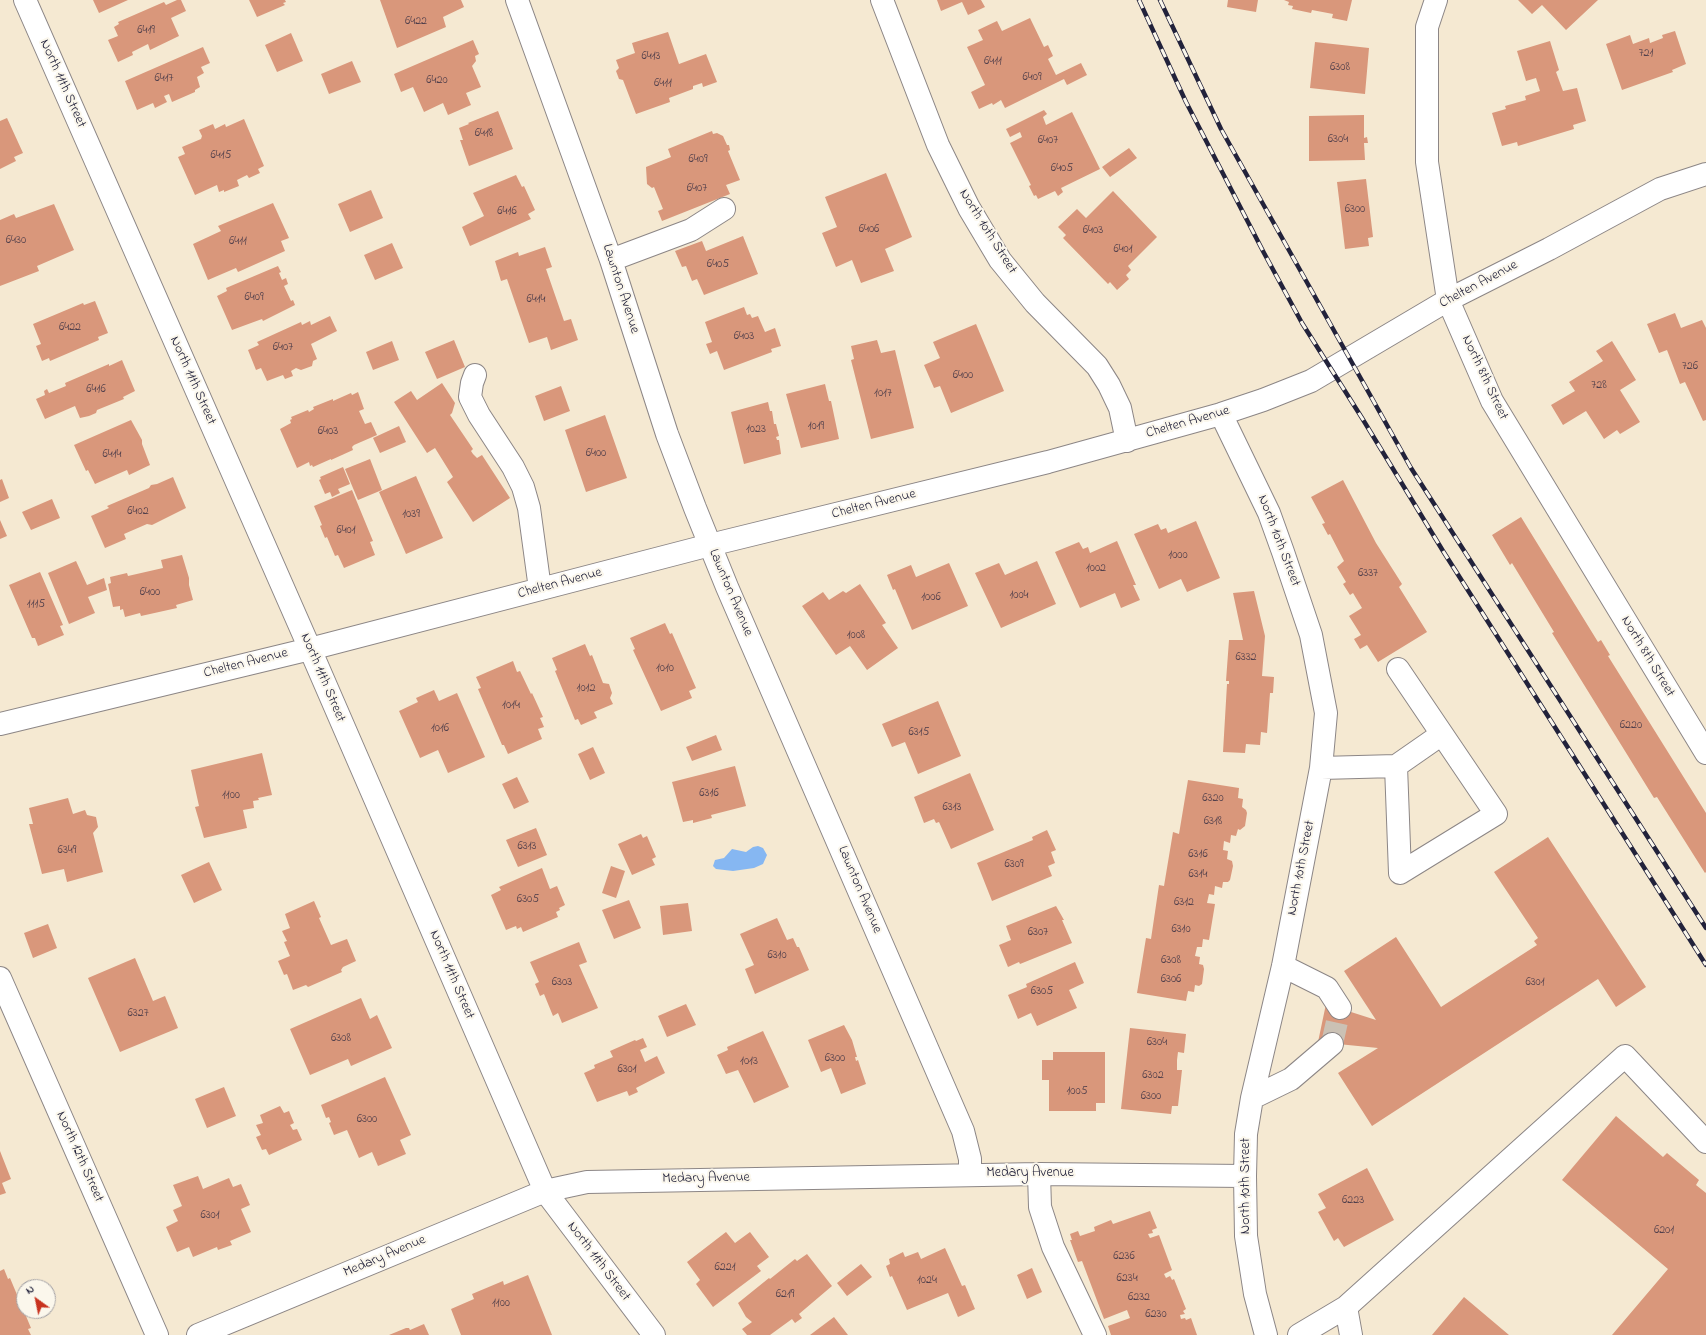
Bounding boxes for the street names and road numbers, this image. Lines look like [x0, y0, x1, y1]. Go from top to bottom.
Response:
street label: North 11th Street [35, 37, 89, 131]
street label: North 10th Street [954, 187, 1020, 277]
street label: Lawnton Avenue [598, 242, 642, 336]
street label: Chelten Avenue [1437, 257, 1521, 313]
street label: North 8th Street [1457, 333, 1511, 423]
street label: North 11th Street [165, 334, 219, 428]
street label: Chelten Avenue [1144, 403, 1232, 443]
street label: Chelten Avenue [830, 486, 918, 524]
street label: North 10th Street [1253, 493, 1303, 589]
street label: Lawnton Avenue [704, 547, 756, 639]
street label: Chelten Avenue [516, 565, 604, 603]
street label: North 8th Street [1616, 614, 1678, 700]
street label: North 11th Street [296, 631, 348, 725]
street label: Chelten Avenue [202, 645, 290, 683]
street label: North 10th Street [1285, 819, 1319, 917]
street label: Lawnton Avenue [833, 844, 885, 936]
street label: North 11th Street [425, 928, 477, 1022]
street label: North 12th Street [52, 1109, 106, 1205]
street label: North 10th Street [1239, 1138, 1255, 1234]
street label: Medary Avenue [986, 1166, 1074, 1182]
street label: Medary Avenue [662, 1170, 750, 1188]
street label: North 11th Street [563, 1219, 633, 1305]
street label: Medary Avenue [341, 1232, 429, 1282]

